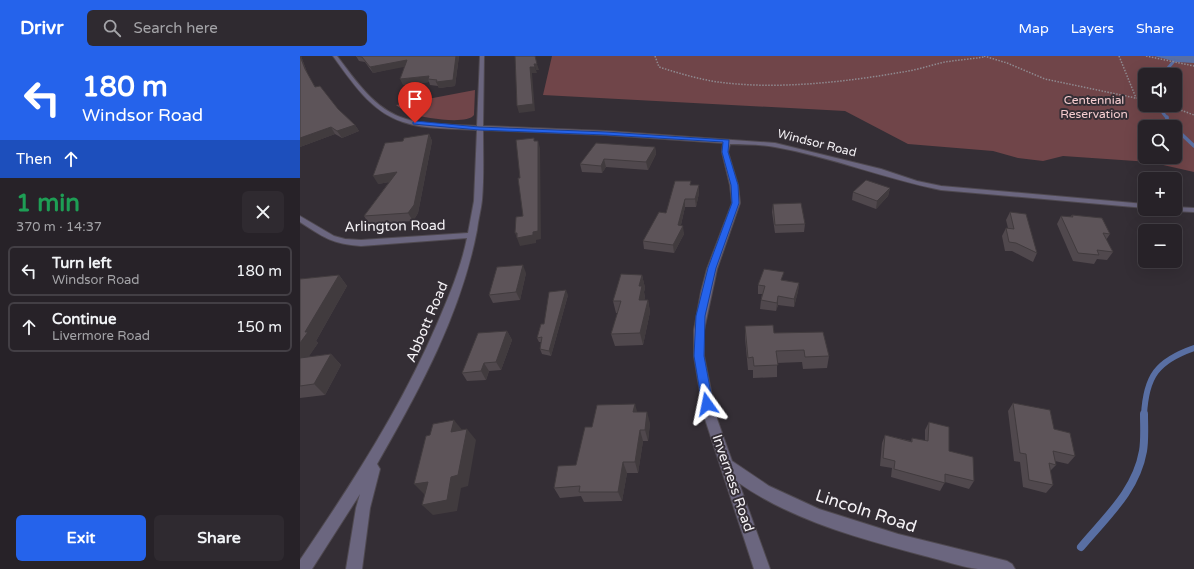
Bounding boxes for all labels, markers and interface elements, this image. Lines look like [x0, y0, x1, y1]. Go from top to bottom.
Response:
search box [87, 10, 367, 46]
text: Drivr [20, 17, 63, 39]
icon: search [101, 17, 123, 39]
text: Search here [133, 19, 218, 37]
text: Map [1019, 20, 1049, 37]
text: Layers [1071, 20, 1114, 37]
text: Share [1136, 20, 1174, 37]
map controls [1138, 68, 1182, 268]
button: sound [1138, 68, 1182, 112]
text: 180 m [82, 70, 168, 104]
icon: left [16, 72, 68, 124]
pin [398, 82, 432, 123]
icon: arrive [404, 88, 426, 110]
park label: Centennial Reservation [1060, 93, 1128, 121]
text: Windsor Road [82, 104, 203, 126]
button: search [1138, 120, 1182, 164]
street label: Windsor Road [776, 126, 858, 160]
icon: ahead [60, 148, 82, 170]
text: Then [16, 150, 52, 168]
button: + [1138, 172, 1182, 216]
text: 1 min [16, 189, 80, 218]
button: close [242, 191, 284, 233]
street label: Arlington Road [344, 217, 446, 235]
text: 370 m · 14:37 [16, 219, 102, 235]
button: − [1138, 224, 1182, 268]
text: Turn left [52, 254, 112, 272]
icon: left [18, 260, 40, 282]
text: 180 m [236, 262, 282, 280]
text: Windsor Road [52, 272, 140, 288]
street label: Abbott Road [402, 279, 452, 365]
text: Continue [52, 310, 116, 328]
icon: ahead [18, 316, 40, 338]
text: 150 m [236, 318, 282, 336]
text: Livermore Road [52, 328, 150, 344]
position arrow [686, 383, 728, 425]
street label: Inverness Road [708, 432, 758, 534]
street label: Lincoln Road [813, 485, 919, 537]
button: Exit [16, 515, 146, 561]
button: Share [154, 515, 284, 561]

